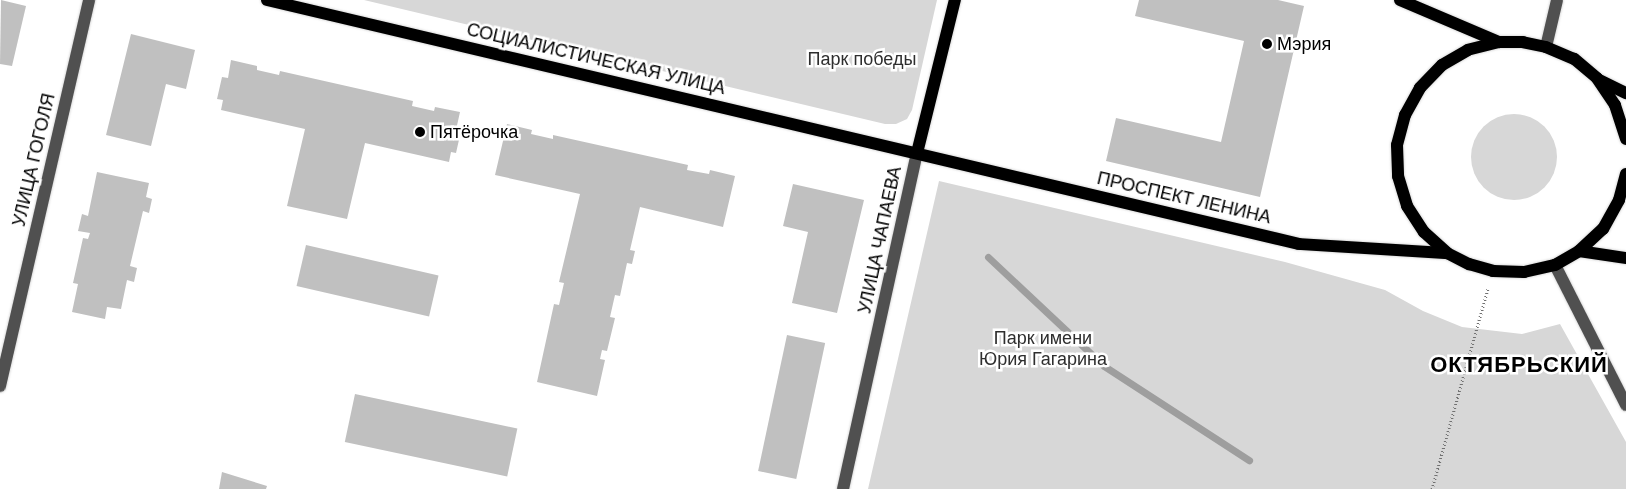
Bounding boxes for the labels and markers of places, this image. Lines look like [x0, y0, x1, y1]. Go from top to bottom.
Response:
place label: Мэрия [1277, 33, 1331, 55]
marker: Мэрия [1261, 38, 1273, 50]
place label: Пятёрочка [430, 121, 518, 143]
marker: Пятёрочка [414, 126, 426, 138]

